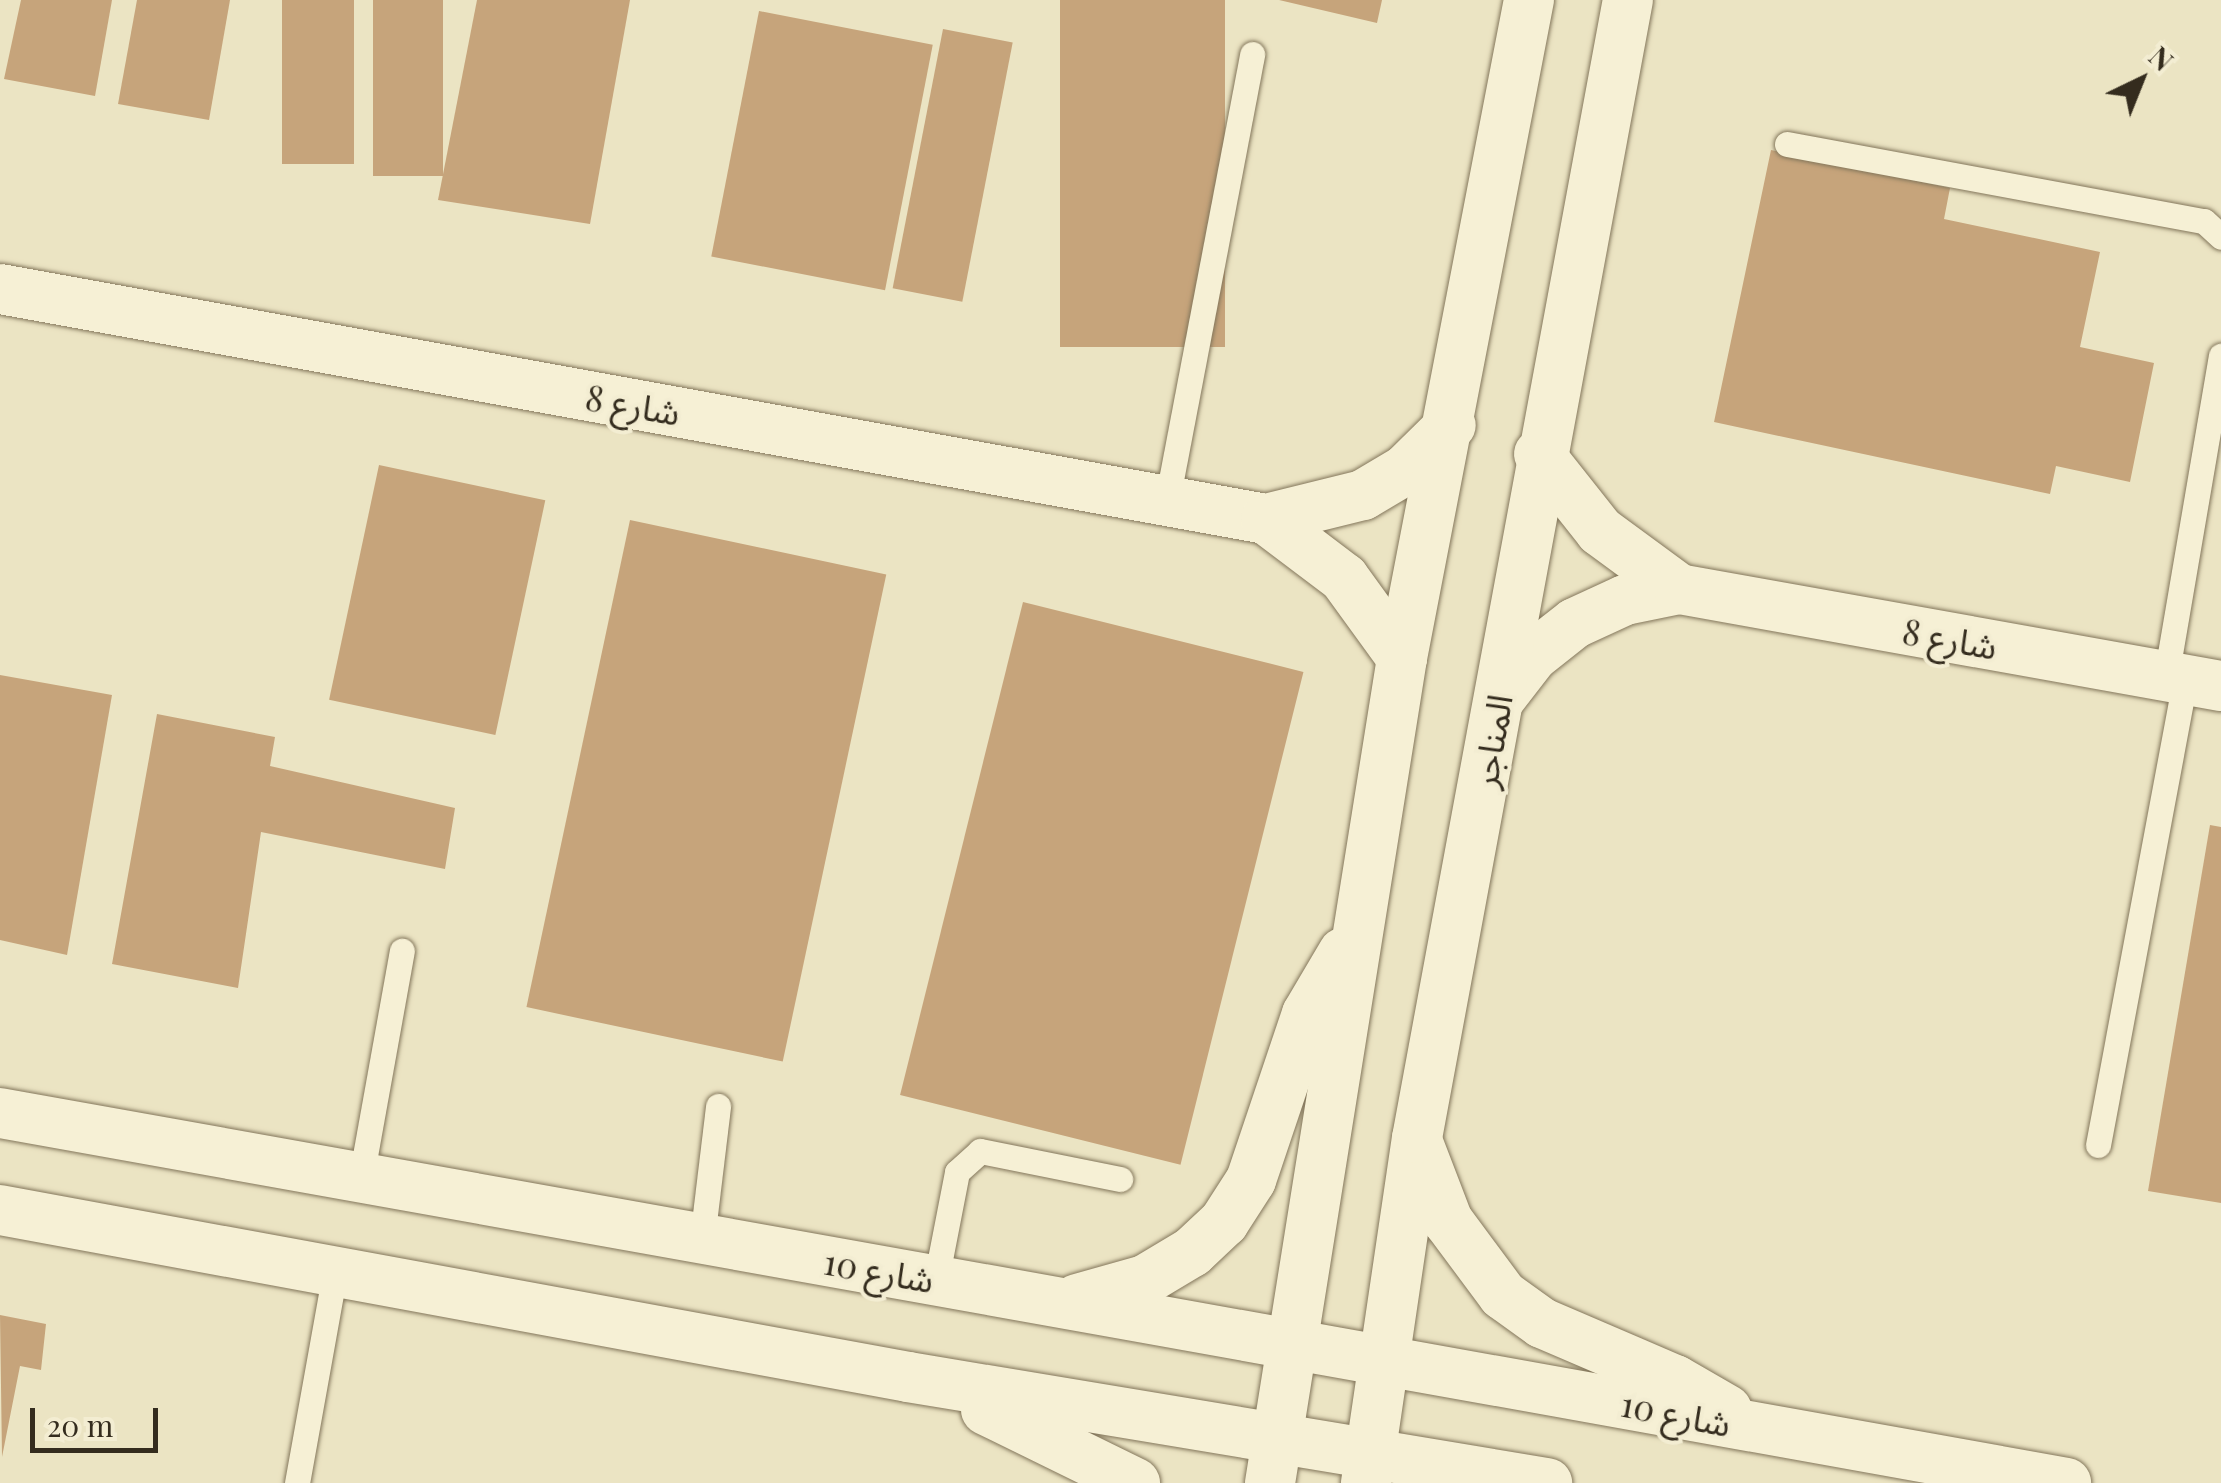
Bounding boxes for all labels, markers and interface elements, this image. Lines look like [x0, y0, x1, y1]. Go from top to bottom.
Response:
north arrow [2091, 30, 2191, 130]
text: N [2142, 37, 2182, 78]
street label: شارع 8 [583, 375, 683, 433]
street label: شارع 8 [1900, 609, 2000, 667]
street label: المناجر [1462, 691, 1520, 791]
street label: شارع 10 [821, 1240, 937, 1300]
street label: شارع 10 [1618, 1382, 1734, 1444]
scale bar [35, 1388, 162, 1450]
text: 20 m [47, 1405, 113, 1445]

